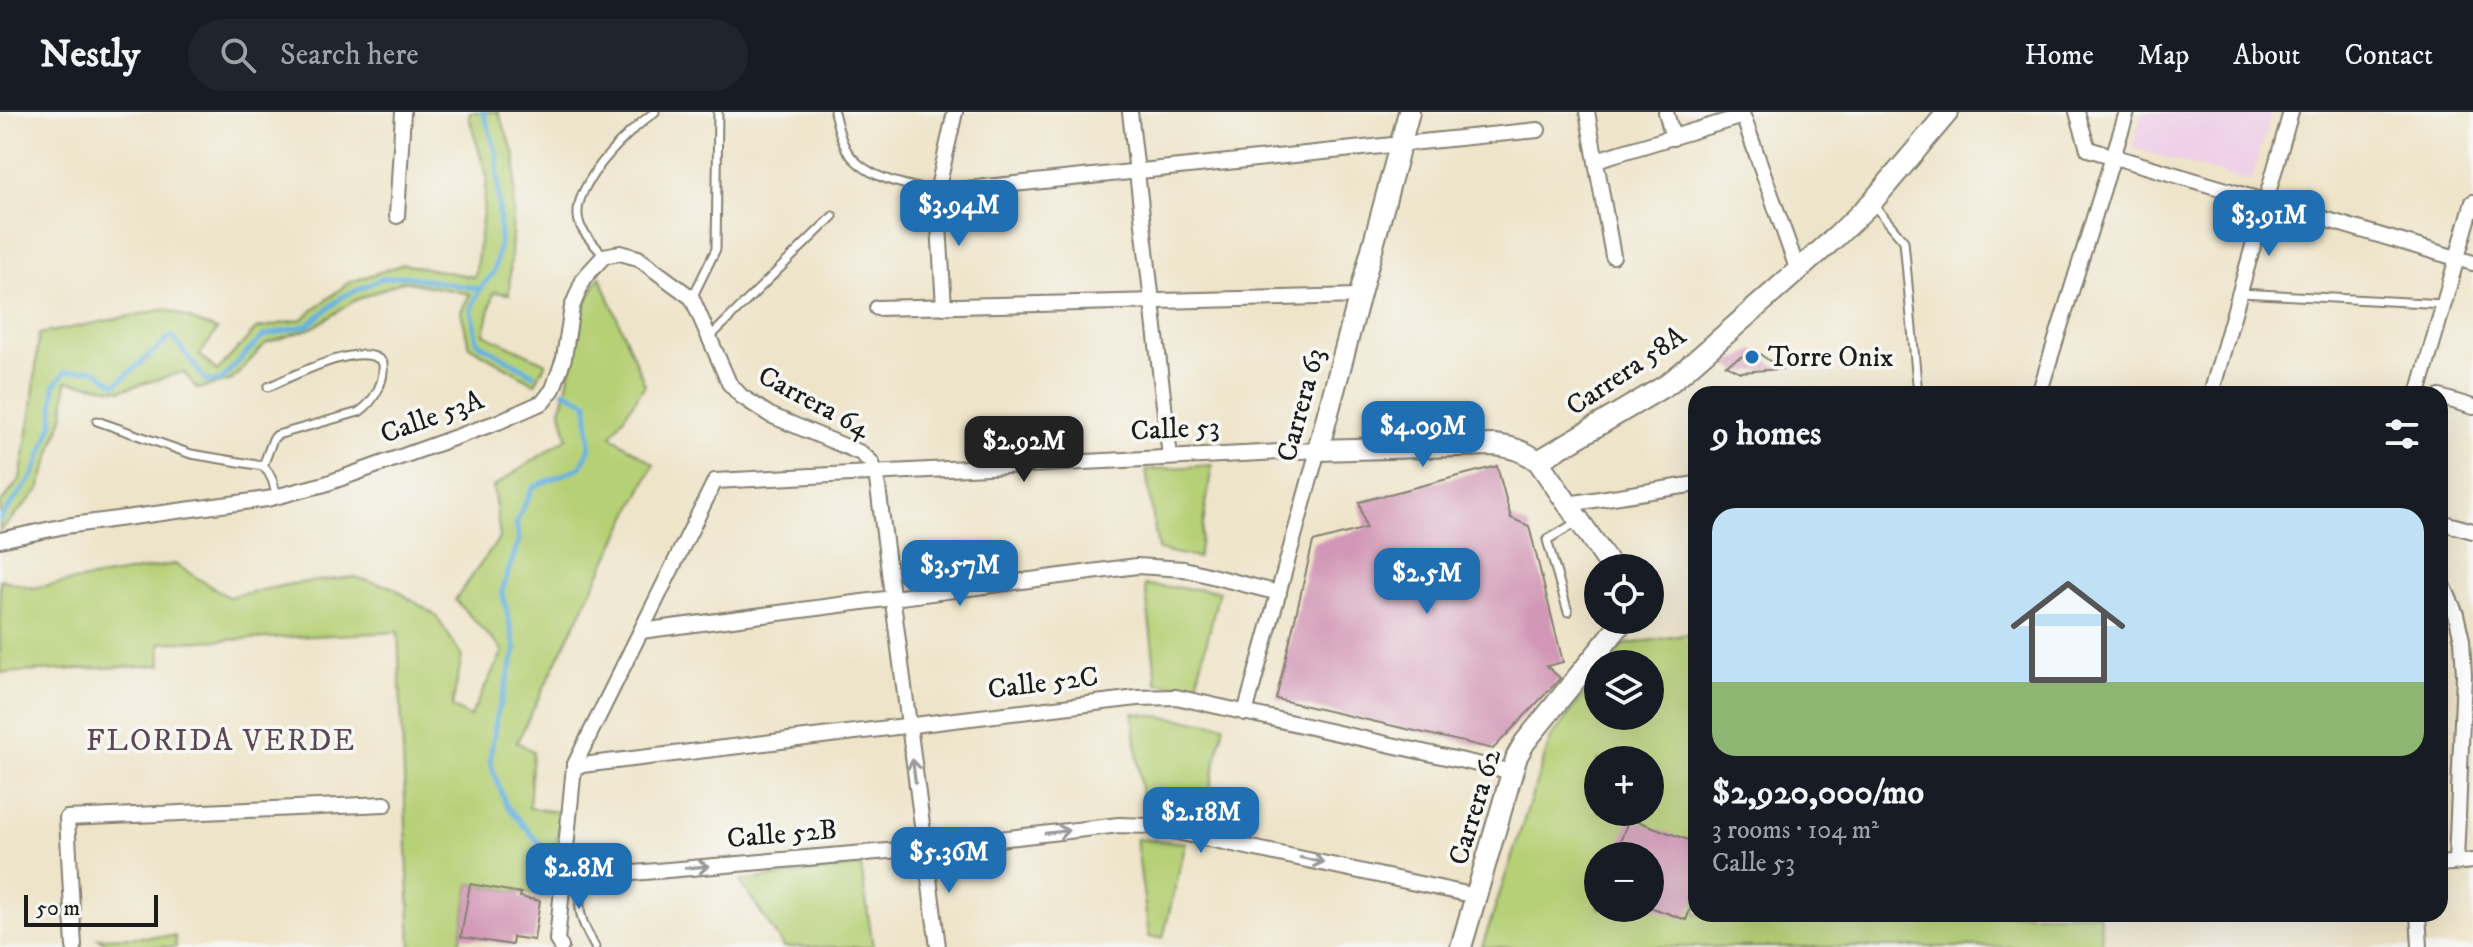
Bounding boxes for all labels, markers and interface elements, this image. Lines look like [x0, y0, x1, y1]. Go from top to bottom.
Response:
search box [188, 19, 748, 91]
text: Nestly [40, 31, 140, 79]
icon: search [216, 33, 260, 77]
text: Search here [280, 37, 419, 74]
text: Home [2025, 38, 2094, 73]
text: Map [2138, 38, 2189, 73]
text: About [2233, 38, 2300, 73]
text: Contact [2344, 38, 2433, 73]
pin: $3.94M [894, 180, 1024, 248]
text: $3.94M [918, 189, 1000, 222]
pin: $3.91M [2204, 190, 2334, 258]
text: $3.91M [2231, 199, 2307, 232]
street label: Carrera 58A [1559, 318, 1694, 424]
place label: Torre Onix [1768, 340, 1894, 375]
street label: Carrera 63 [1269, 344, 1333, 466]
marker: Torre Onix [1743, 348, 1761, 366]
street label: Carrera 64 [752, 358, 877, 446]
street label: Calle 53A [376, 382, 489, 452]
pin: $4.09M [1358, 401, 1488, 469]
street label: Calle 53 [1130, 409, 1220, 449]
text: $4.09M [1380, 410, 1466, 443]
icon: filters [2380, 412, 2424, 456]
text: 9 homes [1712, 413, 1821, 455]
pin: $2.92M [959, 416, 1089, 484]
text: $2.92M [982, 425, 1066, 458]
pin: $3.57M [895, 540, 1025, 608]
pin: $2.5M [1371, 548, 1483, 616]
text: $3.57M [920, 549, 1000, 582]
map controls [1584, 554, 1664, 922]
button: locate [1584, 554, 1664, 634]
text: $2.5M [1392, 557, 1462, 590]
icon: home [1996, 560, 2140, 704]
button: layers [1584, 650, 1664, 730]
street label: Calle 52C [986, 659, 1100, 707]
district label: FLORIDA VERDE [86, 723, 356, 760]
street label: Carrera 62 [1441, 744, 1509, 869]
button: + [1584, 746, 1664, 826]
one-way arrow [906, 758, 921, 784]
text: $2,920,000/mo [1712, 772, 1924, 814]
pin: $2.18M [1136, 787, 1266, 855]
text: $2.18M [1161, 796, 1241, 829]
street label: Calle 52B [726, 812, 838, 856]
text: 3 rooms · 104 m² [1712, 814, 1879, 847]
one-way arrow [1043, 825, 1069, 840]
pin: $5.36M [884, 827, 1014, 895]
text: $5.36M [909, 836, 989, 869]
button: − [1584, 842, 1664, 922]
pin: $2.8M [523, 843, 635, 911]
text: Calle 53 [1712, 847, 1795, 880]
text: $2.8M [544, 852, 614, 885]
one-way arrow [1299, 853, 1325, 868]
one-way arrow [683, 859, 709, 874]
scale bar [24, 891, 158, 927]
text: 50 m [36, 895, 80, 922]

